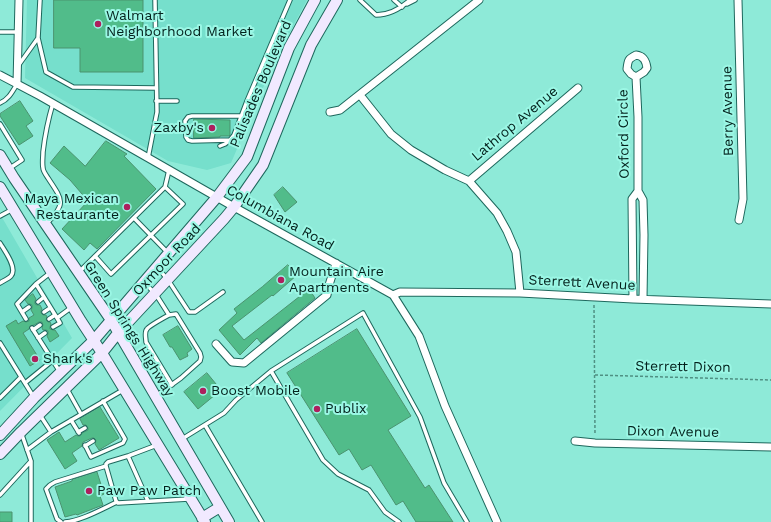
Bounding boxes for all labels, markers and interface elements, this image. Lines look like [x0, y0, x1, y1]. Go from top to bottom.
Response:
place label: Walmart Neighborhood Market [106, 8, 253, 40]
street label: Palisades Boulevard [227, 18, 295, 150]
marker: Walmart Neighborhood Market [93, 19, 103, 29]
street label: Berry Avenue [719, 66, 737, 156]
street label: Lathrop Avenue [468, 83, 562, 165]
street label: Oxford Circle [615, 89, 633, 179]
place label: Zaxby's [154, 120, 204, 136]
marker: Zaxby's [207, 123, 217, 133]
street label: Columbiana Road [223, 182, 337, 254]
place label: Maya Mexican Restaurante [25, 191, 119, 224]
marker: Maya Mexican Restaurante [122, 202, 132, 212]
street label: Oxmoor Road [129, 220, 205, 300]
street label: Green Springs Highway [80, 258, 178, 400]
place label: Mountain Aire Apartments [289, 264, 384, 296]
street label: Sterrett Avenue [528, 272, 636, 294]
marker: Mountain Aire Apartments [276, 275, 286, 285]
place label: Shark's [43, 351, 93, 367]
marker: Shark's [30, 354, 40, 364]
street label: Sterrett Dixon [635, 358, 731, 376]
place label: Boost Mobile [211, 383, 300, 399]
marker: Boost Mobile [198, 386, 208, 396]
place label: Publix [325, 401, 366, 417]
marker: Publix [312, 404, 322, 414]
street label: Dixon Avenue [627, 423, 719, 441]
place label: Paw Paw Patch [97, 483, 201, 499]
marker: Paw Paw Patch [84, 486, 94, 496]

